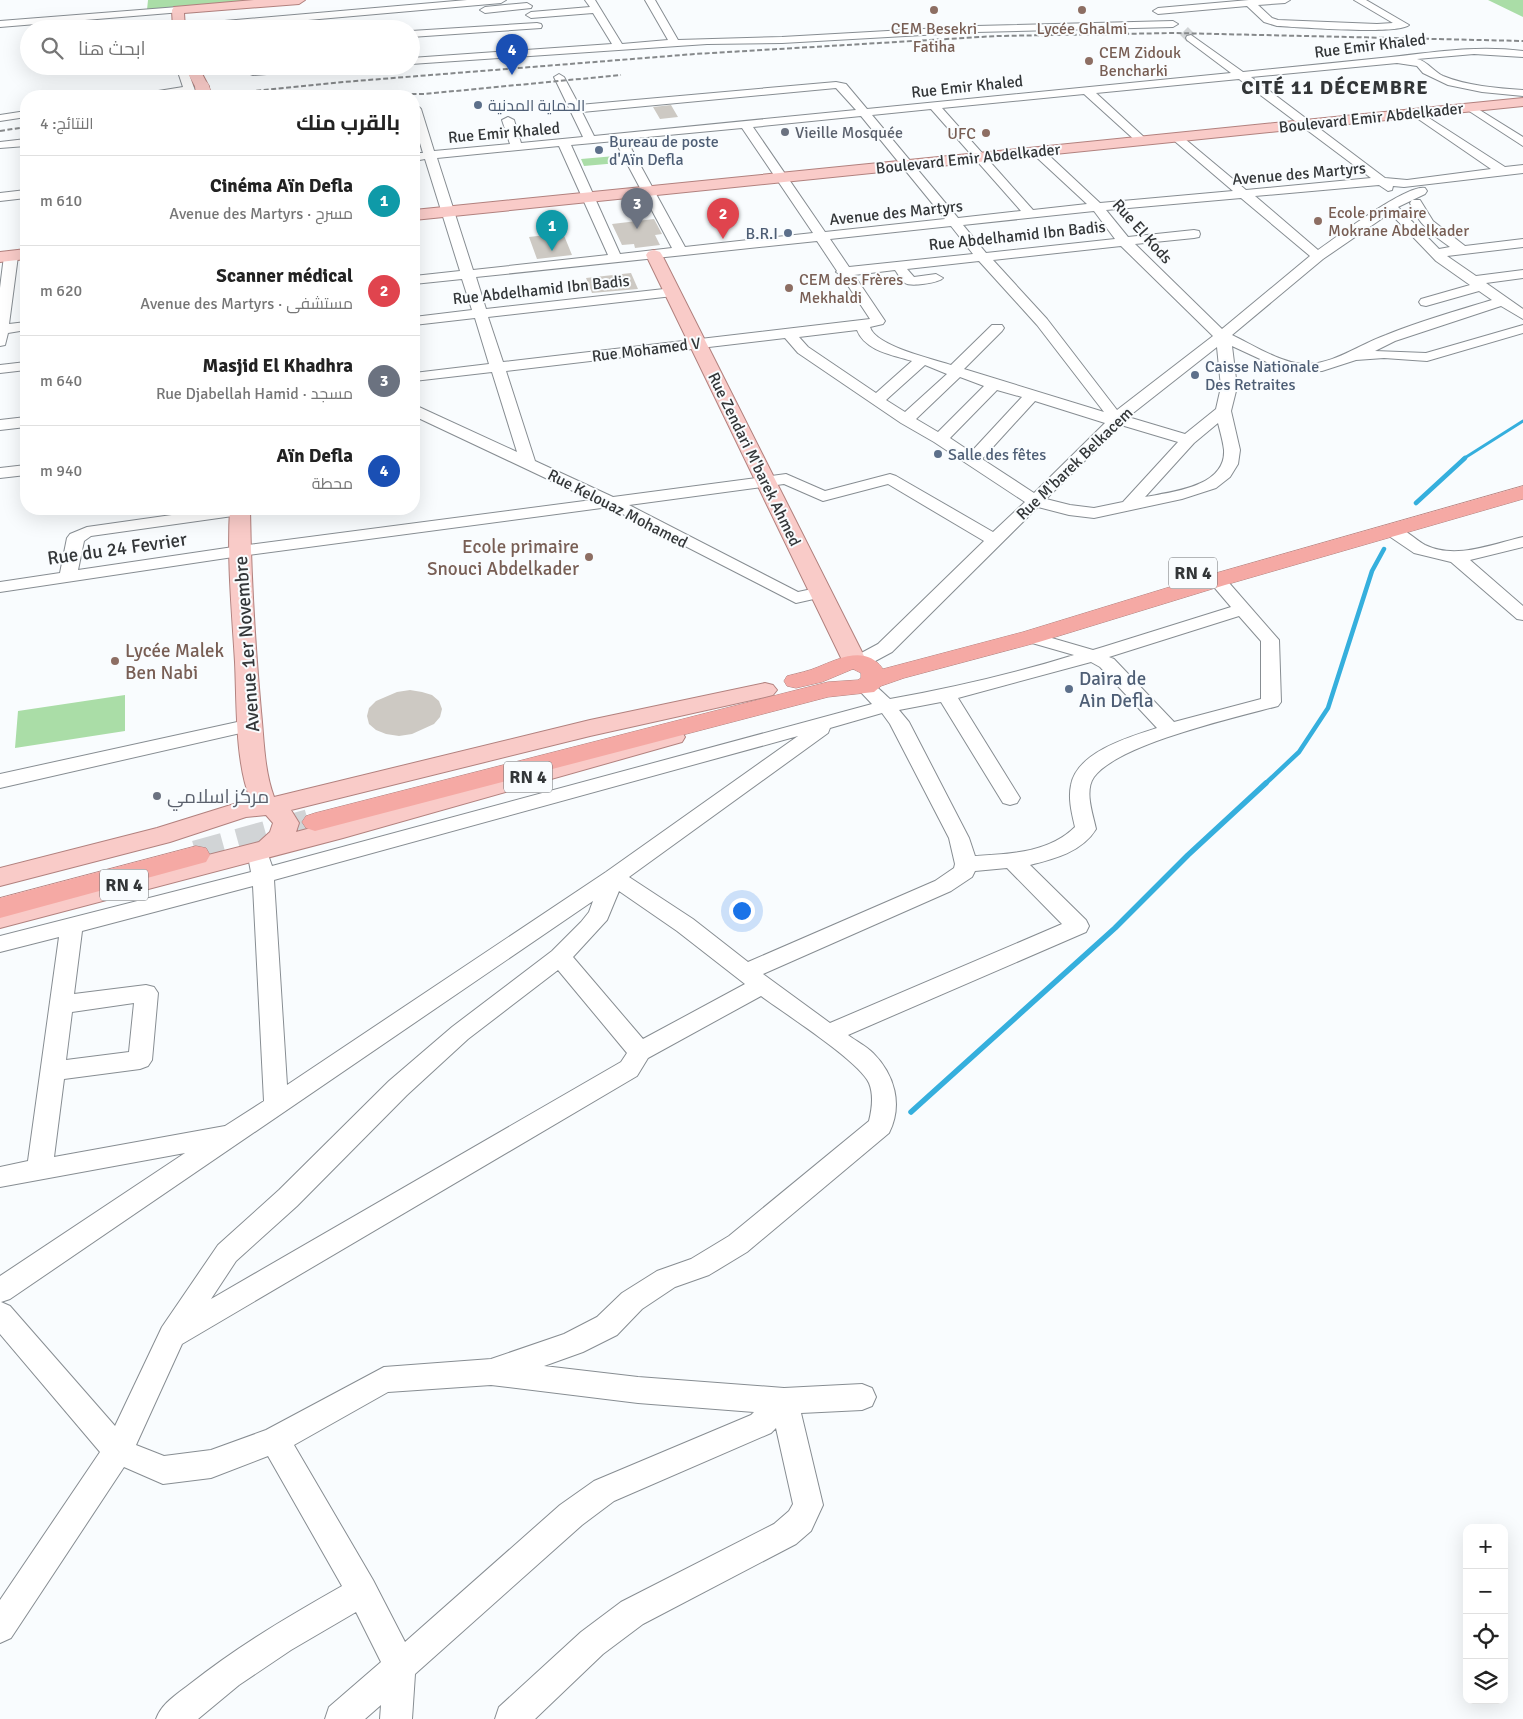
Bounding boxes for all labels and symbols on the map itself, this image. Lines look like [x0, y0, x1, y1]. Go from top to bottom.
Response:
marker: CEM Besekri Fatiha [928, 4, 940, 16]
marker: Lycée Ghalmi [1076, 4, 1088, 16]
place label: CEM Besekri Fatiha [891, 19, 977, 57]
place label: Lycée Ghalmi [1037, 19, 1127, 39]
street label: Rue Emir Khaled [1313, 29, 1427, 63]
pin: 4 [496, 34, 528, 75]
place label: CEM Zidouk Bencharki [1099, 43, 1181, 81]
marker: CEM Zidouk Bencharki [1083, 55, 1095, 67]
street label: Rue Emir Khaled [910, 71, 1024, 103]
district label: CITÉ 11 DÉCEMBRE [1241, 75, 1429, 100]
place label: الحماية المدنية [488, 96, 585, 116]
street label: Boulevard Emir Abdelkader [1278, 98, 1465, 138]
marker: الحماية المدنية [472, 99, 484, 111]
street label: Rue Emir Khaled [447, 118, 561, 148]
place label: Vieille Mosquée [795, 123, 903, 143]
place label: UFC [947, 124, 976, 144]
marker: Vieille Mosquée [779, 126, 791, 138]
marker: UFC [980, 127, 992, 139]
place label: Bureau de poste d'Aïn Defla [609, 132, 719, 170]
street label: Boulevard Emir Abdelkader [875, 139, 1062, 179]
marker: Bureau de poste d'Aïn Defla [593, 144, 605, 156]
street label: Avenue des Martyrs [1232, 158, 1367, 190]
pin: 3 [621, 188, 653, 229]
street label: Rue El Kods [1108, 195, 1176, 268]
street label: Avenue des Martyrs [828, 196, 964, 230]
pin: 2 [707, 198, 739, 239]
place label: Ecole primaire Mokrane Abdelkader [1328, 203, 1469, 241]
pin: 1 [536, 210, 568, 251]
marker: Ecole primaire Mokrane Abdelkader [1312, 215, 1324, 227]
street label: Rue Abdelhamid Ibn Badis [928, 217, 1107, 255]
place label: B.R.I [746, 224, 778, 244]
marker: B.R.I [782, 227, 794, 239]
place label: CEM des Frères Mekhaldi [799, 270, 903, 308]
street label: Rue Abdelhamid Ibn Badis [452, 271, 631, 309]
marker: CEM des Frères Mekhaldi [783, 282, 795, 294]
street label: Rue Mohamed V [591, 333, 702, 367]
place label: Caisse Nationale Des Retraites [1205, 357, 1319, 395]
street label: Rue Zendari M'barek Ahmed [703, 369, 805, 550]
marker: Caisse Nationale Des Retraites [1189, 369, 1201, 381]
street label: Rue M'barek Belkacem [1012, 403, 1137, 524]
place label: Salle des fêtes [948, 445, 1046, 465]
marker: Salle des fêtes [932, 448, 944, 460]
street label: Rue Kelouaz Mohamed [544, 465, 691, 553]
street label: Rue du 24 Fevrier [46, 527, 188, 571]
place label: Ecole primaire Snouci Abdelkader [427, 535, 579, 581]
marker: Ecole primaire Snouci Abdelkader [583, 551, 595, 563]
street label: Avenue 1er Novembre [229, 555, 265, 733]
road number: RN 4 [1169, 558, 1217, 588]
place label: Lycée Malek Ben Nabi [125, 639, 225, 685]
marker: Lycée Malek Ben Nabi [109, 655, 121, 667]
place label: Daira de Ain Defla [1079, 667, 1154, 713]
marker: Daira de Ain Defla [1063, 683, 1075, 695]
road number: RN 4 [504, 762, 552, 792]
place label: مركز اسلامي [167, 785, 269, 811]
marker: مركز اسلامي [151, 790, 163, 802]
road number: RN 4 [100, 870, 148, 900]
your location [729, 898, 755, 924]

